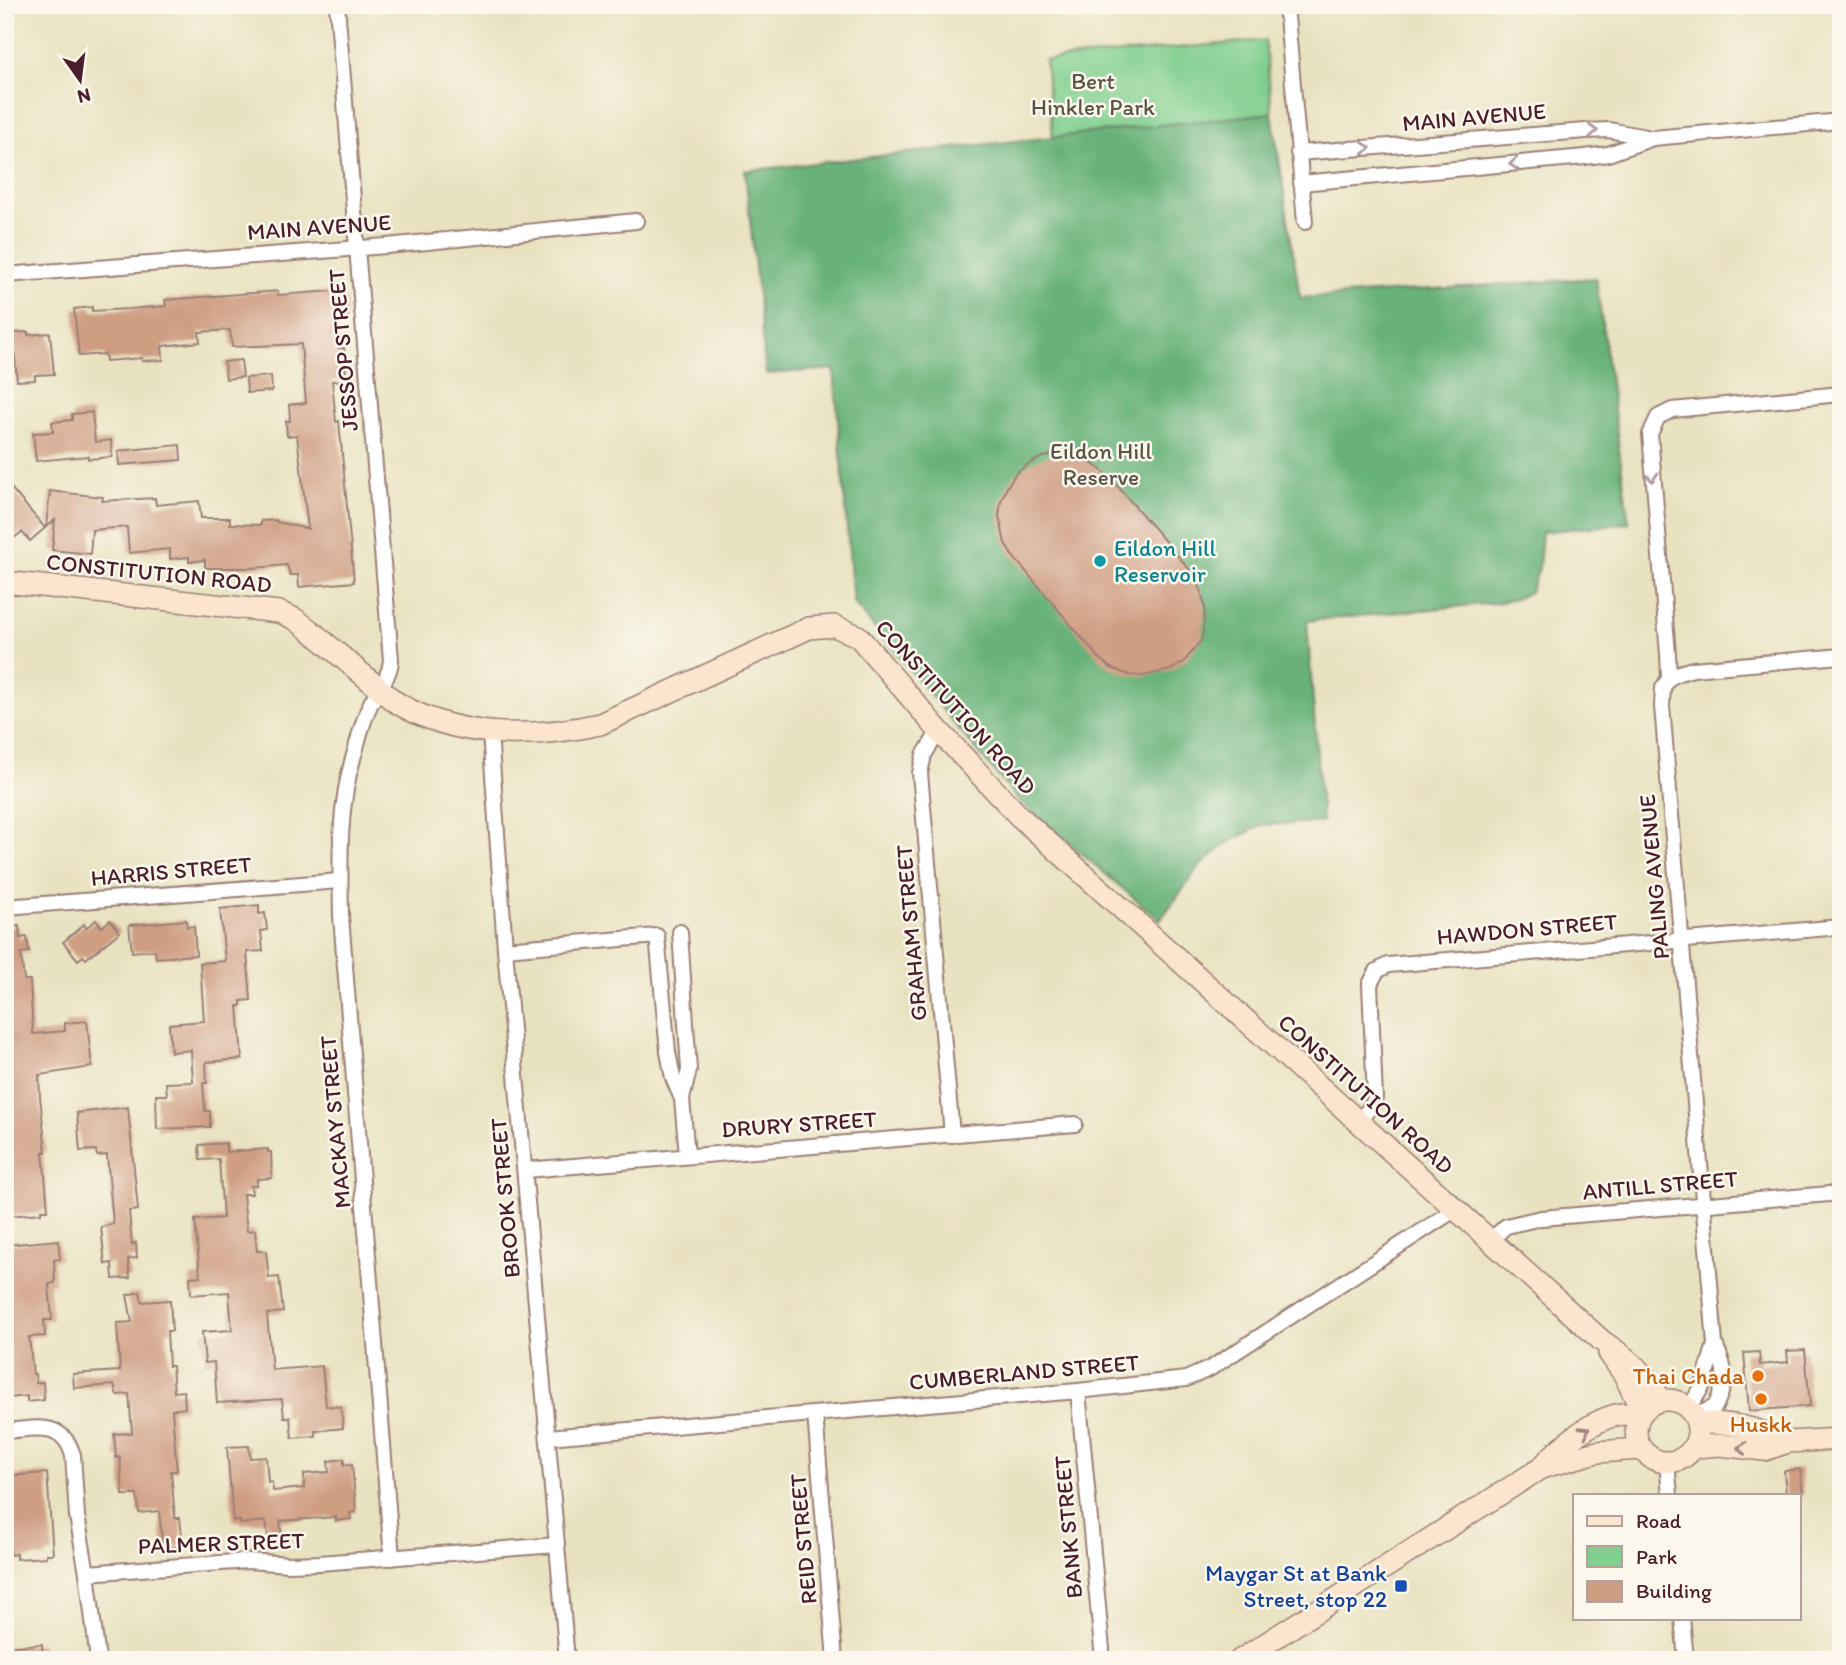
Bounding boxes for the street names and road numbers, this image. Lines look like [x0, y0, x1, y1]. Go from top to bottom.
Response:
street label: MAIN AVENUE [1401, 97, 1547, 137]
street label: MAIN AVENUE [246, 208, 392, 246]
street label: JESSOP STREET [322, 268, 364, 432]
street label: CONSTITUTION ROAD [45, 547, 273, 599]
street label: CONSTITUTION ROAD [870, 613, 1042, 801]
street label: PALING AVENUE [1633, 793, 1675, 961]
street label: GRAHAM STREET [889, 844, 933, 1022]
street label: HARRIS STREET [89, 850, 253, 892]
street label: HAWDON STREET [1436, 907, 1618, 951]
street label: CONSTITUTION ROAD [1272, 1008, 1460, 1180]
street label: MACKAY STREET [313, 1034, 356, 1210]
street label: DRURY STREET [721, 1105, 878, 1143]
street label: BROOK STREET [484, 1117, 526, 1279]
street label: ANTILL STREET [1581, 1164, 1739, 1206]
street label: CUMBERLAND STREET [908, 1348, 1140, 1396]
street label: BANK STREET [1048, 1454, 1088, 1600]
street label: REID STREET [783, 1473, 823, 1605]
street label: PALMER STREET [137, 1526, 305, 1560]

